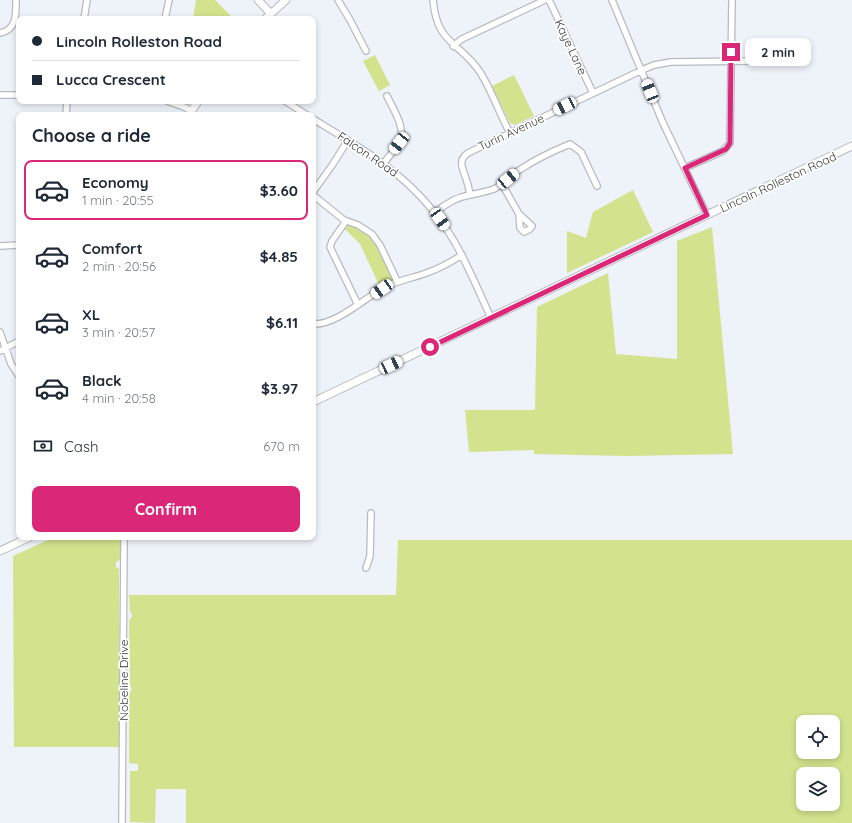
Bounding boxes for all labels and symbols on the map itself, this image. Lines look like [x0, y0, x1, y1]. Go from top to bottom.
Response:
street label: Kaye Lane [552, 17, 590, 77]
callout: 2 min [745, 38, 811, 66]
route end [722, 43, 740, 61]
car [640, 78, 660, 104]
car [552, 95, 578, 117]
street label: Turin Avenue [476, 110, 547, 154]
street label: Falcon Road [335, 128, 401, 180]
car [387, 130, 411, 156]
street label: Lincoln Rolleston Road [717, 148, 839, 216]
car [495, 167, 521, 191]
car [428, 206, 452, 232]
car [369, 277, 395, 301]
route start [421, 338, 439, 356]
car [378, 354, 404, 376]
street label: Nobeline Drive [116, 639, 131, 721]

